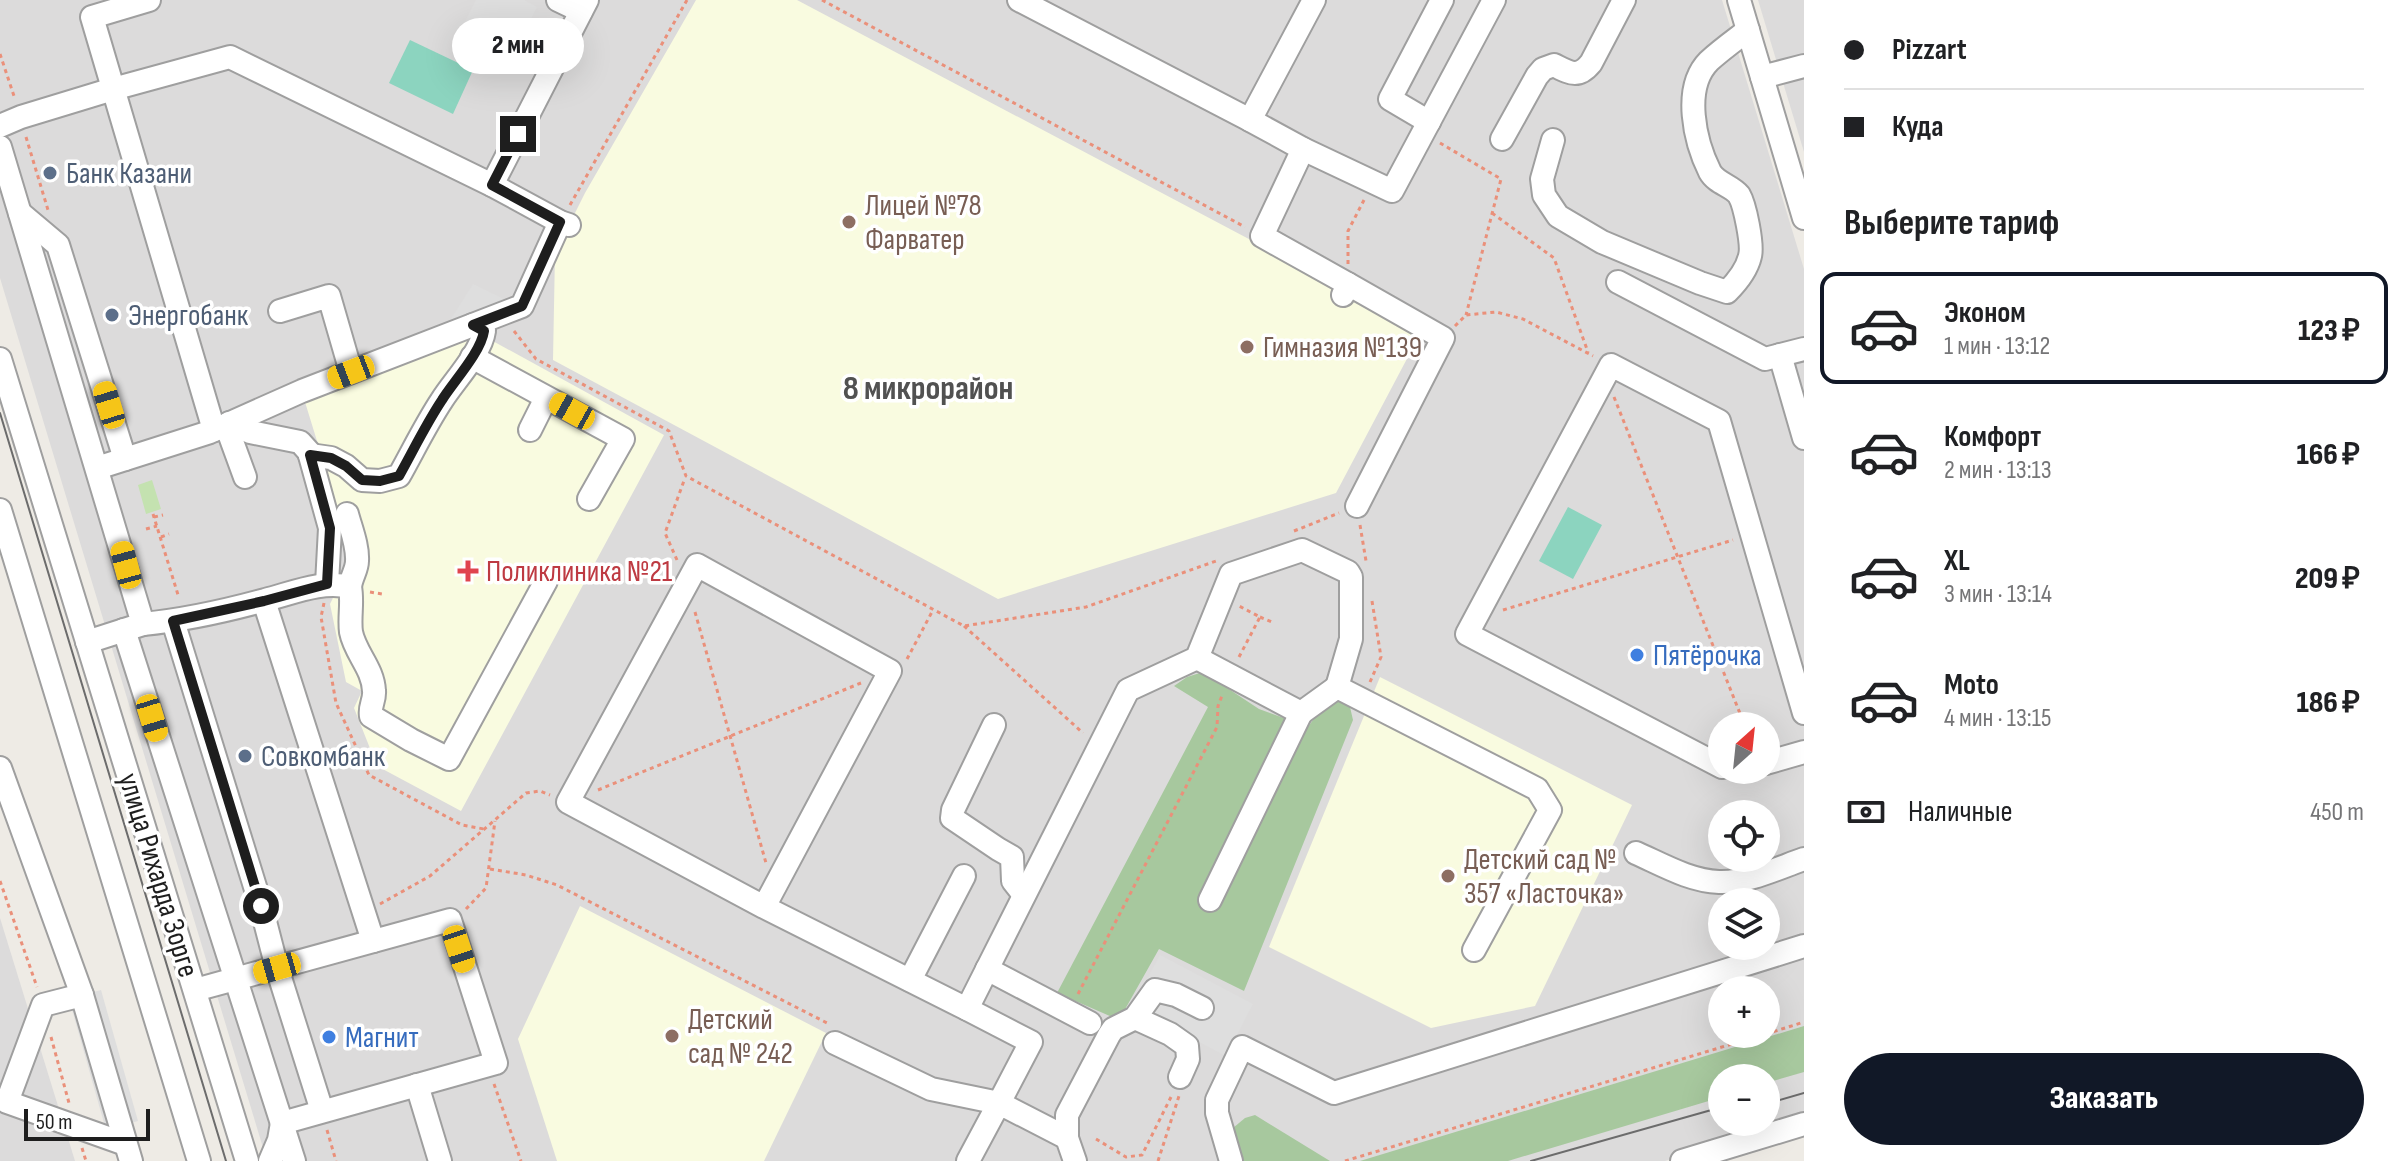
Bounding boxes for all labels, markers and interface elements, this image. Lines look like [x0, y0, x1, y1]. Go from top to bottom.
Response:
callout: 2 мин [452, 18, 584, 74]
text: 2 мин [492, 30, 544, 61]
text: Pizzart [1892, 32, 1967, 68]
text: Куда [1892, 109, 1943, 145]
route end [500, 116, 536, 152]
place label: Банк Казани [66, 156, 192, 192]
marker: Банк Казани [41, 164, 59, 182]
place label: Лицей №78 Фарватер [865, 188, 982, 258]
text: Выберите тариф [1844, 202, 2059, 245]
marker: Лицей №78 Фарватер [840, 213, 858, 231]
icon: car [1848, 292, 1920, 364]
text: Эконом [1944, 295, 2026, 331]
place label: Энергобанк [128, 298, 249, 334]
marker: Энергобанк [103, 306, 121, 324]
text: 123 ₽ [2298, 313, 2360, 349]
place label: Гимназия №139 [1263, 330, 1422, 366]
text: 1 мин · 13:12 [1944, 331, 2050, 362]
marker: Гимназия №139 [1238, 338, 1256, 356]
car [324, 352, 378, 392]
district label: 8 микрорайон [843, 368, 1013, 409]
car [91, 379, 127, 431]
car [545, 389, 599, 433]
icon: car [1848, 416, 1920, 488]
text: Комфорт [1944, 419, 2041, 455]
text: 166 ₽ [2296, 437, 2360, 473]
text: 2 мин · 13:13 [1944, 455, 2052, 486]
car [108, 539, 144, 591]
icon: car [1848, 540, 1920, 612]
text: XL [1944, 543, 1970, 579]
place label: Поликлиника №21 [486, 554, 673, 590]
marker: Поликлиника №21 [457, 560, 479, 582]
text: 209 ₽ [2295, 561, 2360, 597]
text: 3 мин · 13:14 [1944, 579, 2052, 610]
place label: Пятёрочка [1653, 638, 1762, 674]
marker: Пятёрочка [1628, 646, 1646, 664]
icon: car [1848, 664, 1920, 736]
text: Moto [1944, 667, 1999, 703]
text: 186 ₽ [2296, 685, 2360, 721]
car [134, 692, 170, 744]
text: 4 мин · 13:15 [1944, 703, 2051, 734]
north arrow [1708, 712, 1780, 784]
map controls [1708, 712, 1780, 1136]
place label: Совкомбанк [261, 739, 386, 775]
marker: Совкомбанк [236, 747, 254, 765]
street label: улица Рихарда Зорге [110, 769, 206, 982]
icon: cash [1844, 790, 1888, 834]
text: Наличные [1908, 794, 2013, 830]
text: 450 m [2310, 797, 2364, 828]
button: locate [1708, 800, 1780, 872]
place label: Детский сад № 357 «Ласточка» [1464, 842, 1624, 912]
marker: Детский сад № 357 «Ласточка» [1439, 867, 1457, 885]
route start [243, 888, 279, 924]
button: layers [1708, 888, 1780, 960]
car [440, 922, 478, 976]
car [251, 950, 303, 986]
button: + [1708, 976, 1780, 1048]
place label: Детский сад № 242 [688, 1002, 793, 1072]
place label: Магнит [345, 1020, 419, 1056]
marker: Детский сад № 242 [663, 1027, 681, 1045]
marker: Магнит [320, 1028, 338, 1046]
button: Заказать [1844, 1053, 2364, 1145]
button: − [1708, 1064, 1780, 1136]
scale bar [24, 1105, 150, 1141]
text: 50 m [36, 1109, 72, 1136]

